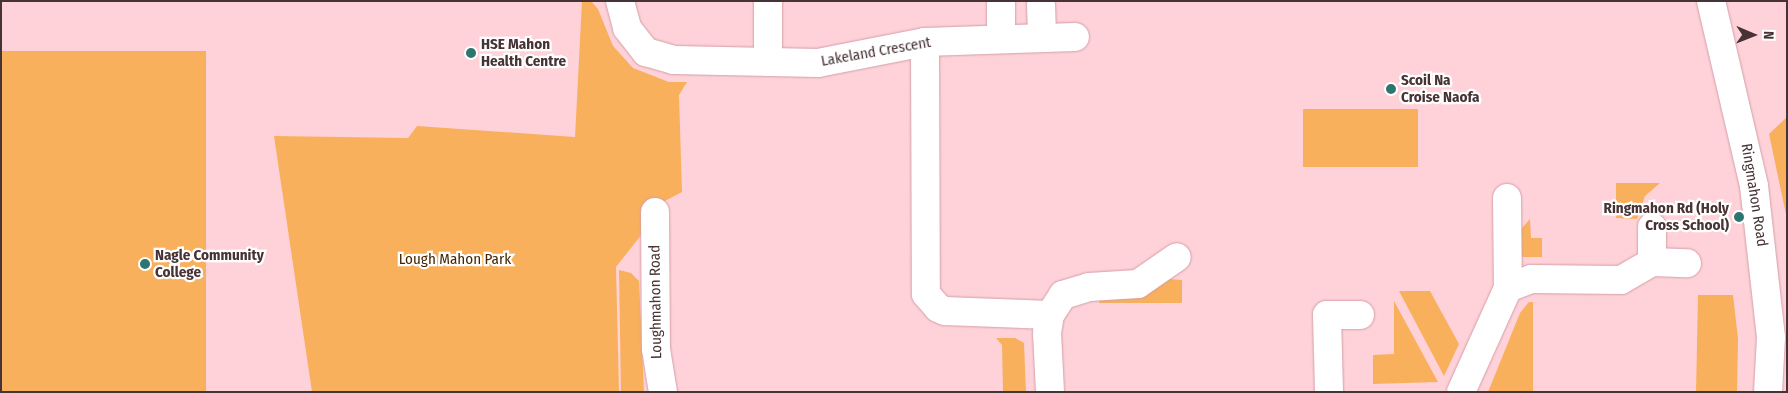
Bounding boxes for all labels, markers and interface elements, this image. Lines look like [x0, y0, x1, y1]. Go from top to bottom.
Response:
north arrow [1728, 10, 1778, 60]
text: N [1760, 31, 1777, 40]
street label: Lakeland Crescent [820, 33, 932, 71]
place label: HSE Mahon Health Centre [481, 35, 566, 70]
marker: HSE Mahon Health Centre [465, 47, 477, 59]
place label: Scoil Na Croise Naofa [1401, 71, 1479, 106]
marker: Scoil Na Croise Naofa [1385, 83, 1397, 95]
street label: Ringmahon Road [1737, 142, 1771, 248]
place label: Ringmahon Rd (Holy Cross School) [1603, 199, 1729, 234]
marker: Ringmahon Rd (Holy Cross School) [1733, 211, 1745, 223]
street label: Loughmahon Road [646, 245, 666, 359]
place label: Nagle Community College [155, 246, 264, 281]
park label: Lough Mahon Park [399, 251, 511, 269]
marker: Nagle Community College [139, 258, 151, 270]

